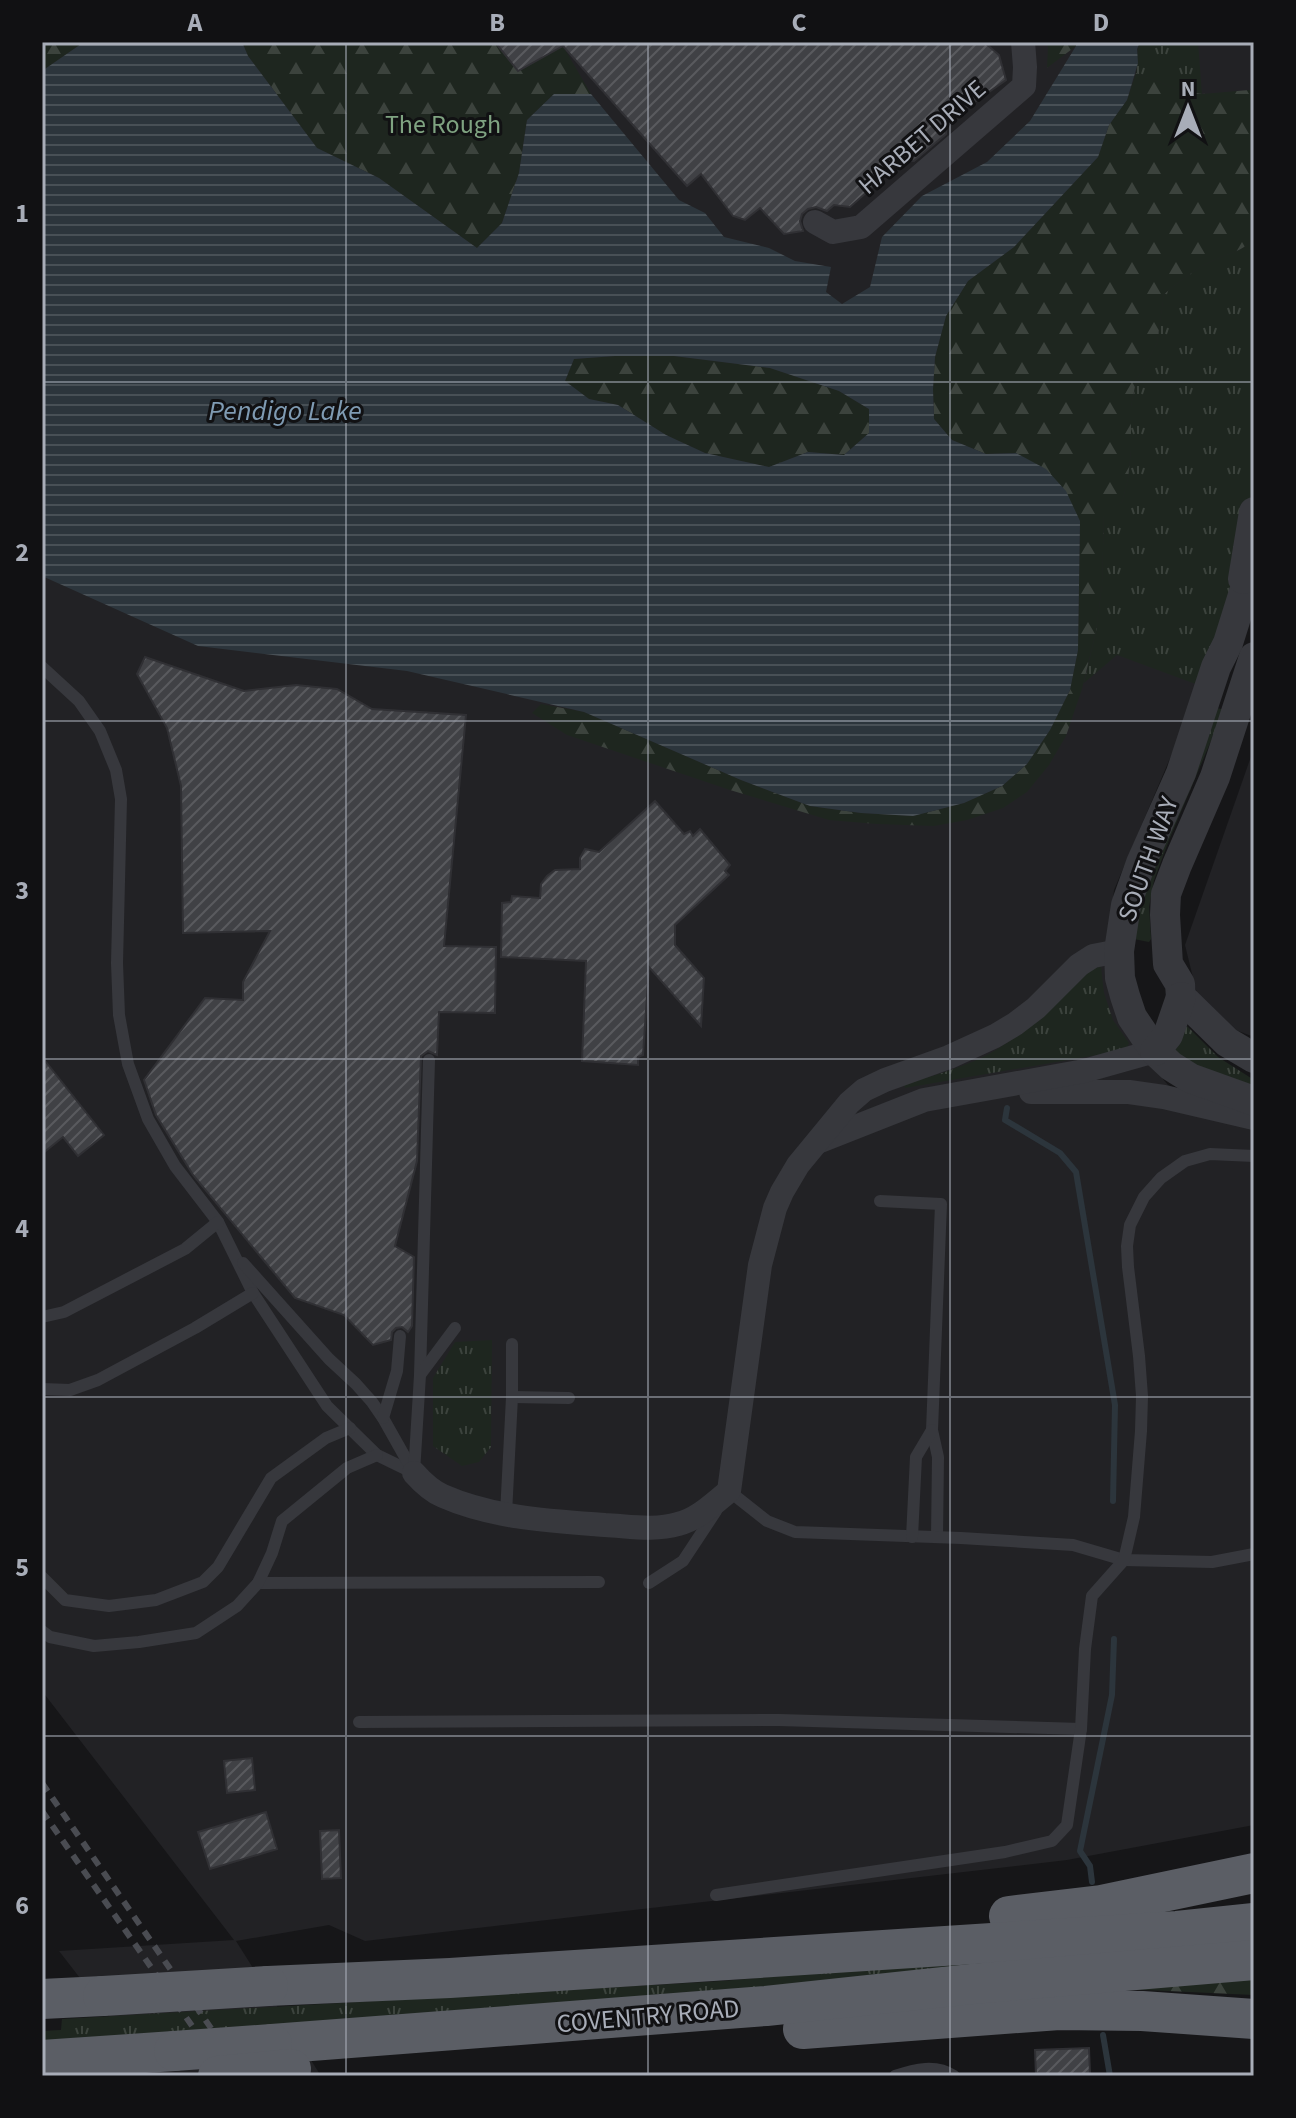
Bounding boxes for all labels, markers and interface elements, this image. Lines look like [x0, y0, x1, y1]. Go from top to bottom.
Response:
text: A [187, 4, 204, 41]
text: B [489, 4, 505, 41]
text: C [791, 4, 807, 41]
text: D [1093, 4, 1109, 41]
north arrow [1148, 68, 1228, 148]
street label: HARBET DRIVE [850, 71, 994, 203]
text: N [1181, 73, 1195, 105]
park label: The Rough [385, 106, 501, 143]
text: 1 [15, 195, 29, 232]
water label: Pendigo Lake [208, 391, 362, 431]
text: 2 [15, 534, 29, 571]
street label: SOUTH WAY [1108, 791, 1188, 927]
text: 3 [15, 872, 29, 909]
text: 4 [15, 1210, 29, 1247]
text: 5 [15, 1549, 29, 1586]
text: 6 [15, 1887, 29, 1924]
street label: COVENTRY ROAD [555, 1990, 741, 2042]

